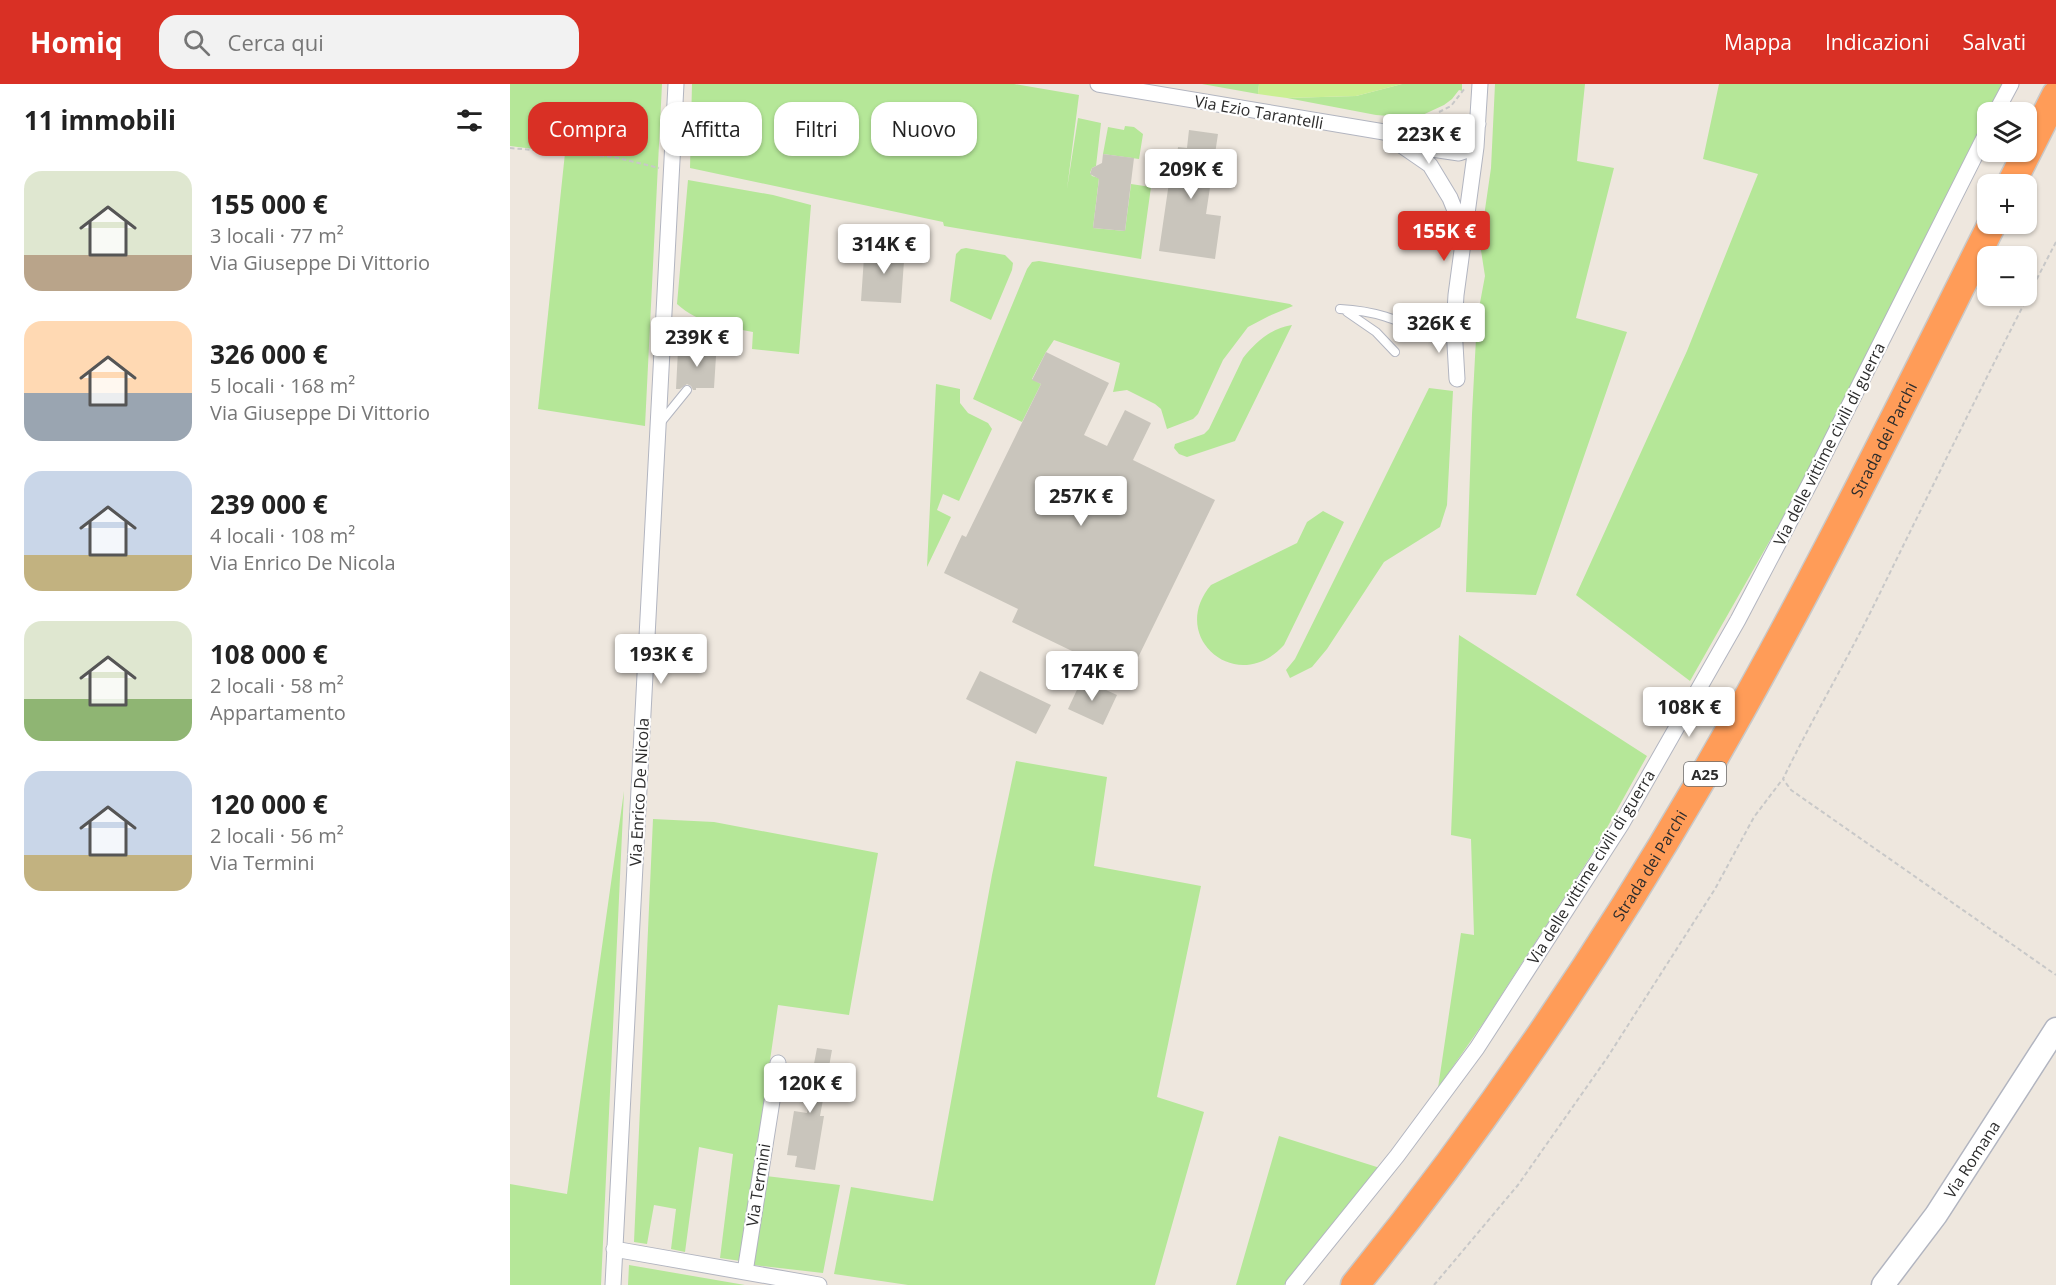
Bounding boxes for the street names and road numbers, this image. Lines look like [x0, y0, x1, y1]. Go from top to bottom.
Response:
street label: Via Ezio Tarantelli [1193, 90, 1325, 134]
street label: Via delle vittime civili di guerra [1768, 339, 1890, 549]
street label: Strada dei Parchi [1845, 378, 1922, 501]
street label: Via Enrico De Nicola [624, 717, 654, 867]
road number: A25 [1684, 762, 1726, 786]
street label: Via delle vittime civili di guerra [1522, 766, 1660, 968]
street label: Strada dei Parchi [1607, 806, 1692, 925]
street label: Via Romana [1939, 1116, 2005, 1203]
street label: Via Termini [741, 1142, 775, 1228]

